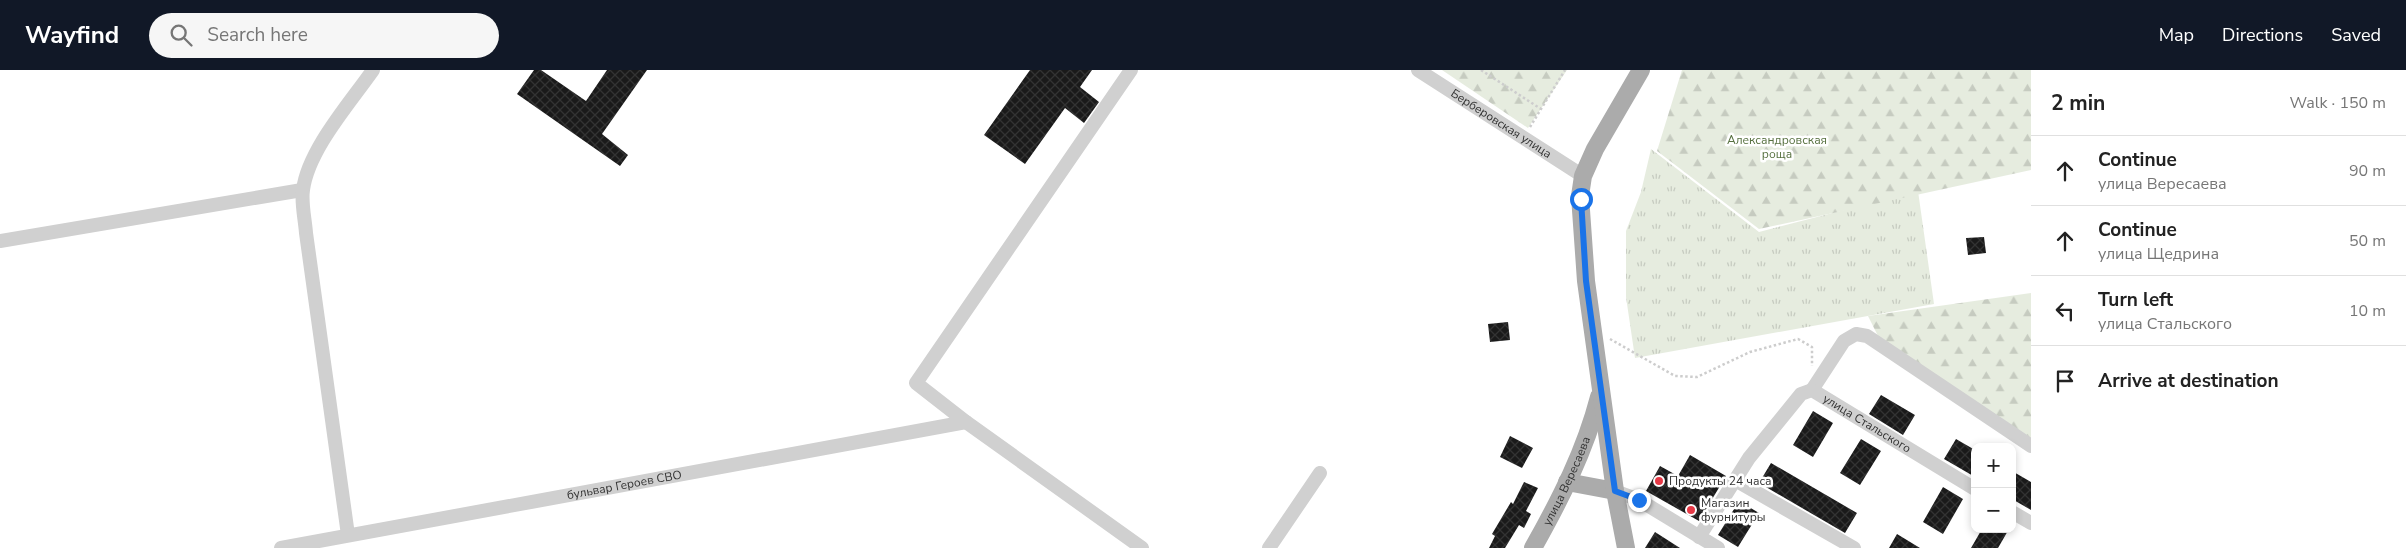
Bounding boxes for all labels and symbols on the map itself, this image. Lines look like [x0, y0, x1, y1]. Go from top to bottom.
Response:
street label: Берберовская улица [1448, 85, 1555, 162]
park label: Александровская роща [1727, 132, 1827, 162]
route start [1570, 188, 1593, 211]
street label: улица Стальского [1820, 390, 1914, 456]
street label: улица Вересаева [1539, 434, 1594, 528]
street label: бульвар Героев СВО [566, 466, 683, 503]
place label: Продукты 24 часа [1669, 473, 1772, 489]
marker: Продукты 24 часа [1653, 475, 1665, 487]
route end [1628, 489, 1651, 512]
place label: Магазин фурнитуры [1701, 495, 1766, 525]
marker: Магазин фурнитуры [1685, 504, 1697, 516]

